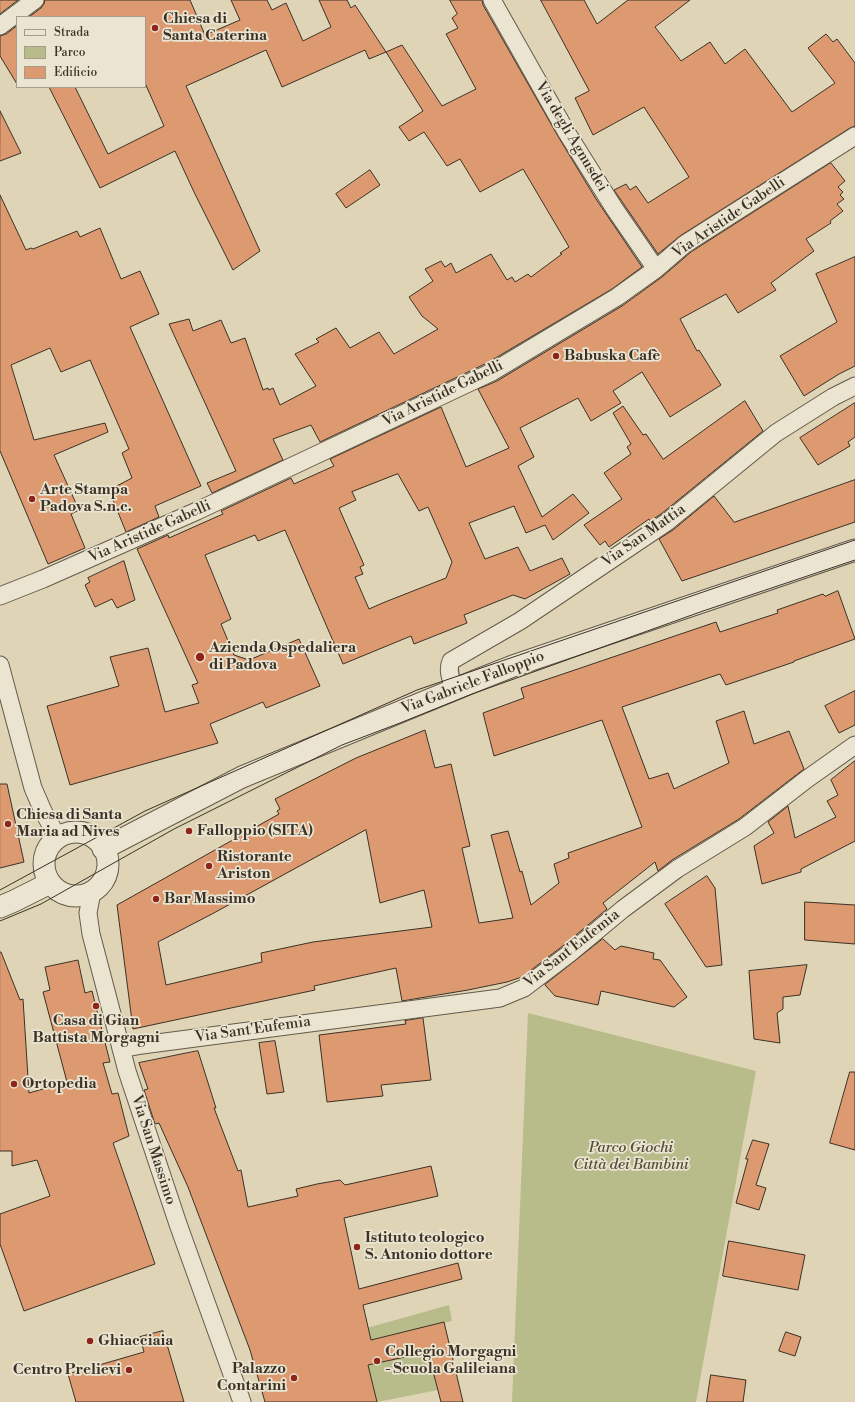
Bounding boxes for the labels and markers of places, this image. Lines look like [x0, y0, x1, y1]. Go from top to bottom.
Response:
place label: Chiesa di Santa Caterina [163, 10, 267, 45]
marker: Chiesa di Santa Caterina [150, 23, 160, 33]
place label: Babuska Cafè [564, 347, 660, 365]
marker: Babuska Cafè [551, 351, 561, 361]
place label: Arte Stampa Padova S.n.c. [40, 481, 132, 516]
marker: Arte Stampa Padova S.n.c. [27, 494, 37, 504]
place label: Azienda Ospedaliera di Padova [209, 639, 356, 674]
marker: Azienda Ospedaliera di Padova [194, 651, 206, 663]
place label: Chiesa di Santa Maria ad Nives [16, 806, 122, 841]
marker: Chiesa di Santa Maria ad Nives [3, 819, 13, 829]
place label: Falloppio (SITA) [197, 822, 313, 840]
marker: Falloppio (SITA) [184, 826, 194, 836]
place label: Ristorante Ariston [217, 848, 292, 883]
marker: Ristorante Ariston [204, 861, 214, 871]
place label: Bar Massimo [164, 890, 256, 908]
marker: Bar Massimo [151, 894, 161, 904]
marker: Casa di Gian Battista Morgagni [91, 1001, 101, 1011]
place label: Casa di Gian Battista Morgagni [32, 1012, 160, 1047]
place label: Ortopedia [22, 1075, 97, 1093]
marker: Ortopedia [9, 1079, 19, 1089]
place label: Istituto teologico S. Antonio dottore [365, 1229, 493, 1264]
marker: Istituto teologico S. Antonio dottore [352, 1242, 362, 1252]
place label: Ghiacciaia [98, 1332, 173, 1350]
marker: Ghiacciaia [85, 1336, 95, 1346]
place label: Collegio Morgagni - Scuola Galileiana [385, 1343, 516, 1378]
marker: Collegio Morgagni - Scuola Galileiana [372, 1356, 382, 1366]
place label: Palazzo Contarini [217, 1360, 286, 1395]
place label: Centro Prelievi [13, 1361, 121, 1379]
marker: Centro Prelievi [124, 1365, 134, 1375]
marker: Palazzo Contarini [289, 1373, 299, 1383]

